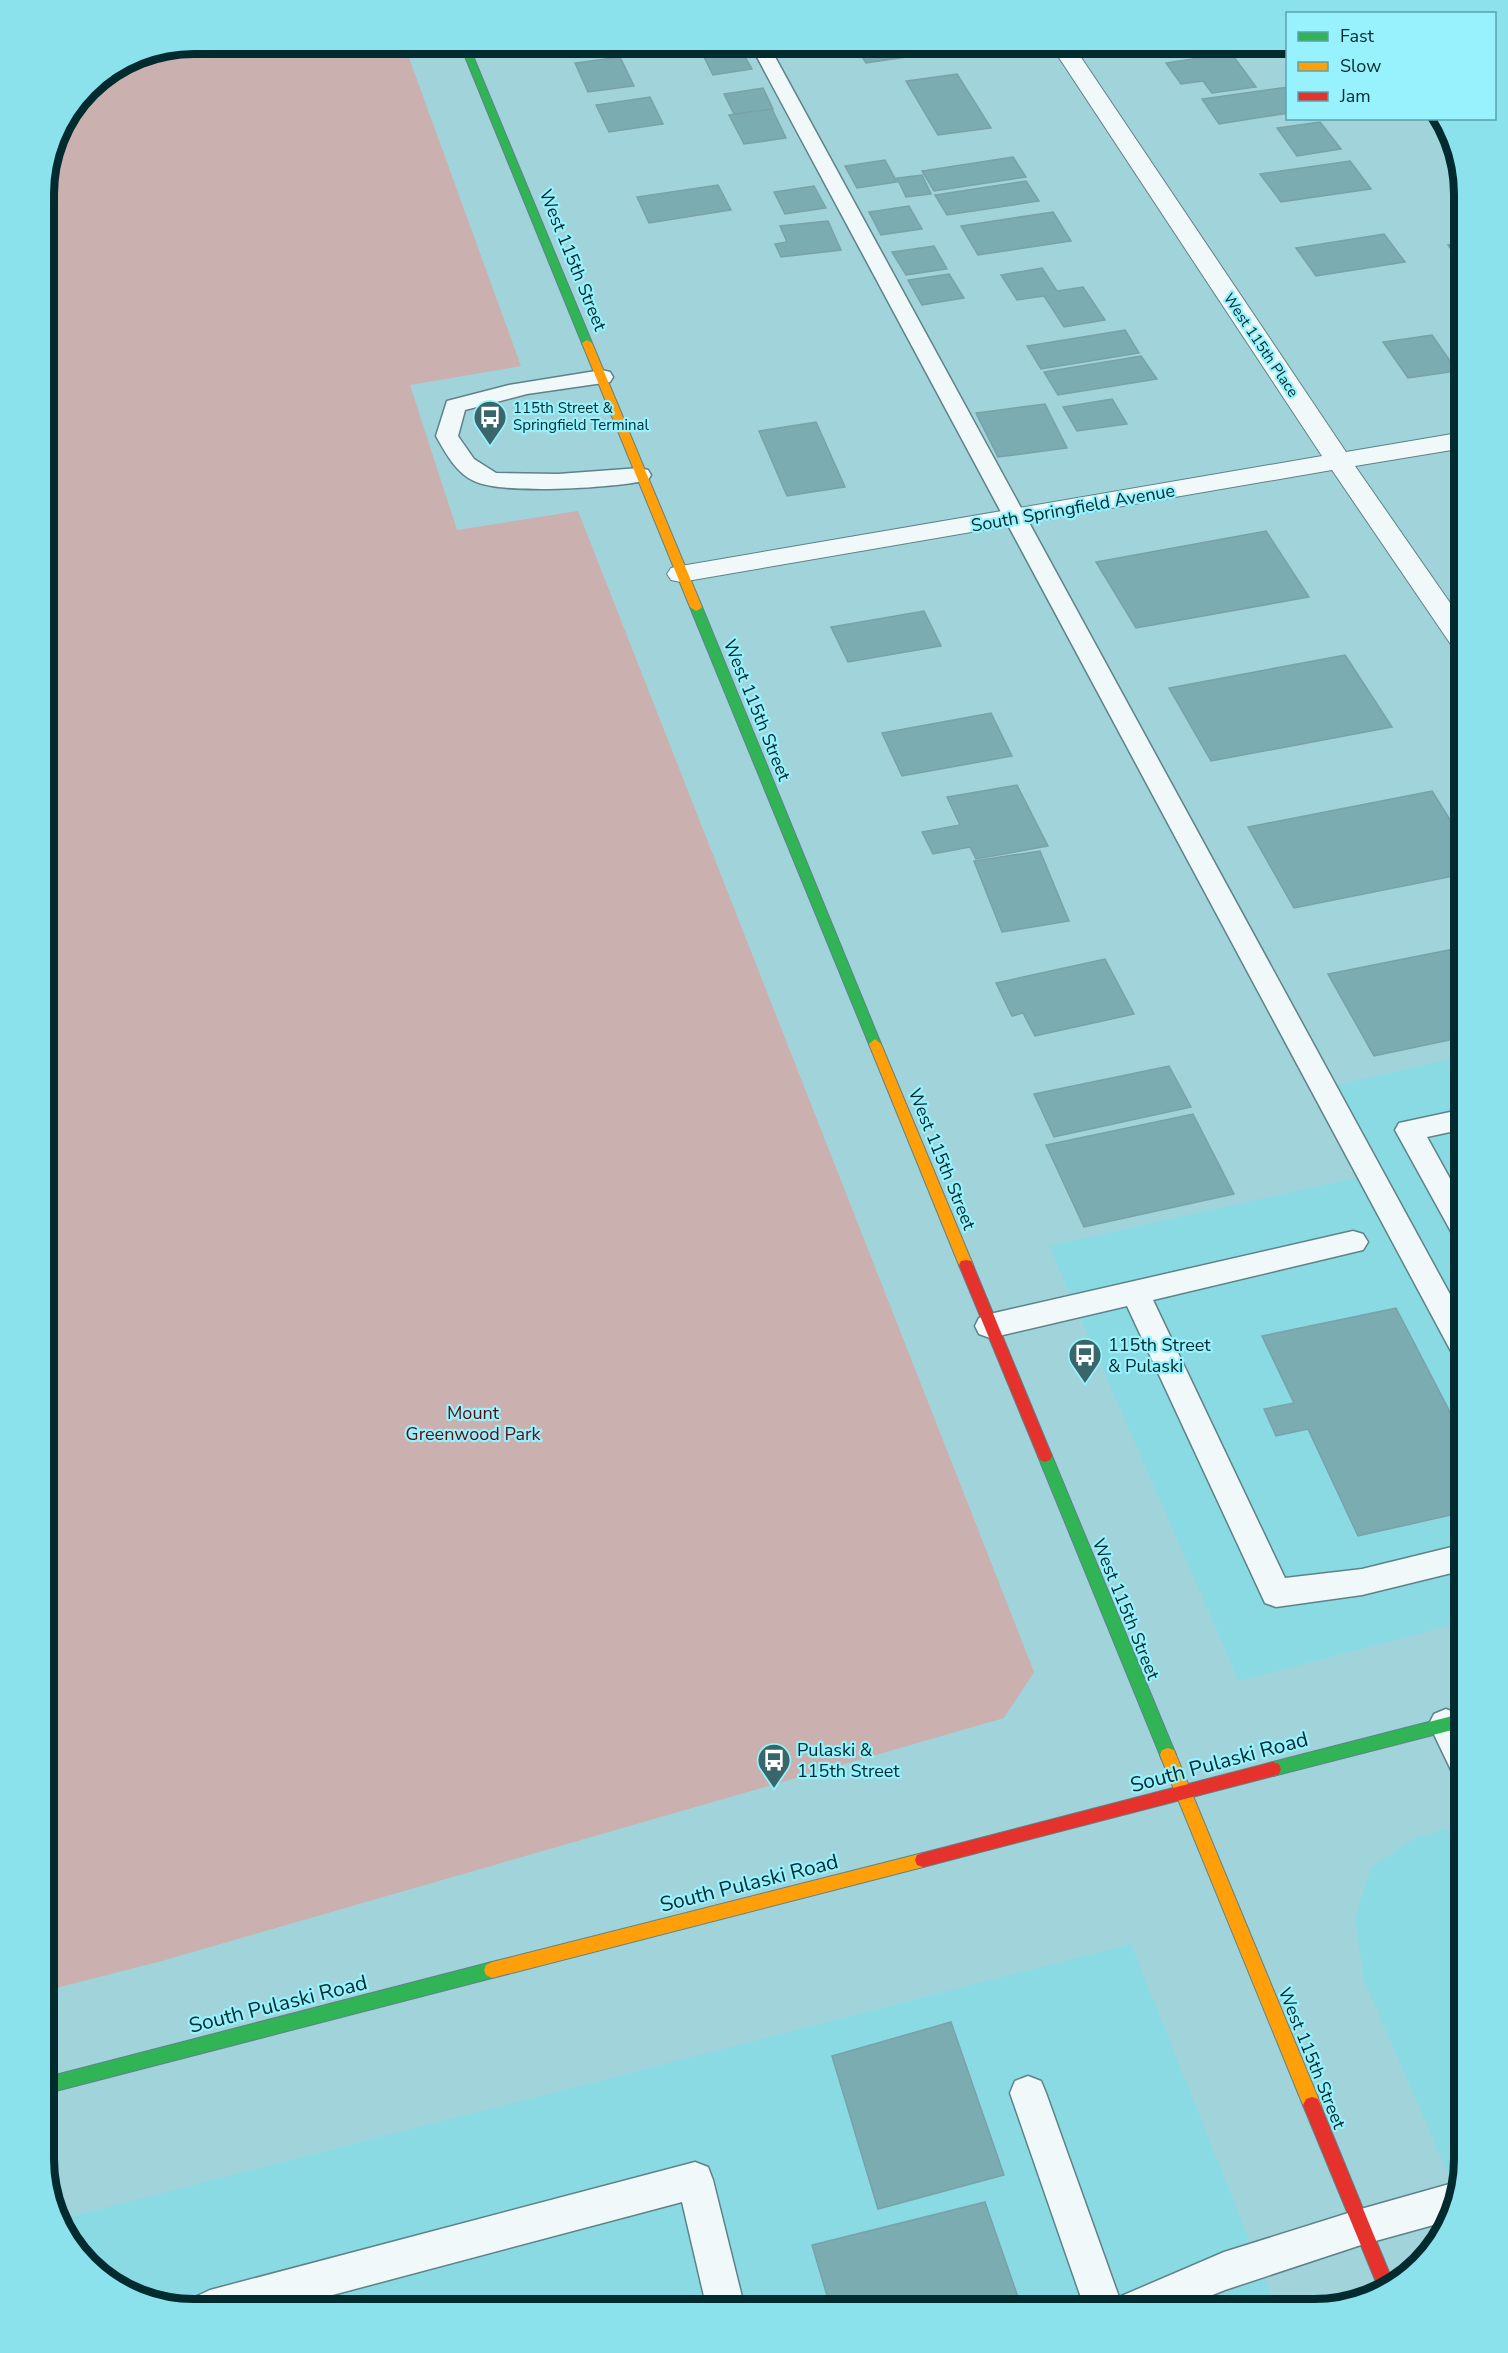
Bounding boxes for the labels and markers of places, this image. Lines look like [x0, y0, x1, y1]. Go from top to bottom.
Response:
place label: 115th Street & Springfield Terminal [513, 398, 649, 435]
bus stop icon: 115th Street & Springfield Terminal [472, 399, 508, 446]
place label: 115th Street & Pulaski [1108, 1333, 1211, 1378]
bus stop icon: 115th Street & Pulaski [1067, 1337, 1103, 1384]
place label: Pulaski & 115th Street [797, 1738, 900, 1783]
bus stop icon: Pulaski & 115th Street [756, 1742, 792, 1789]

